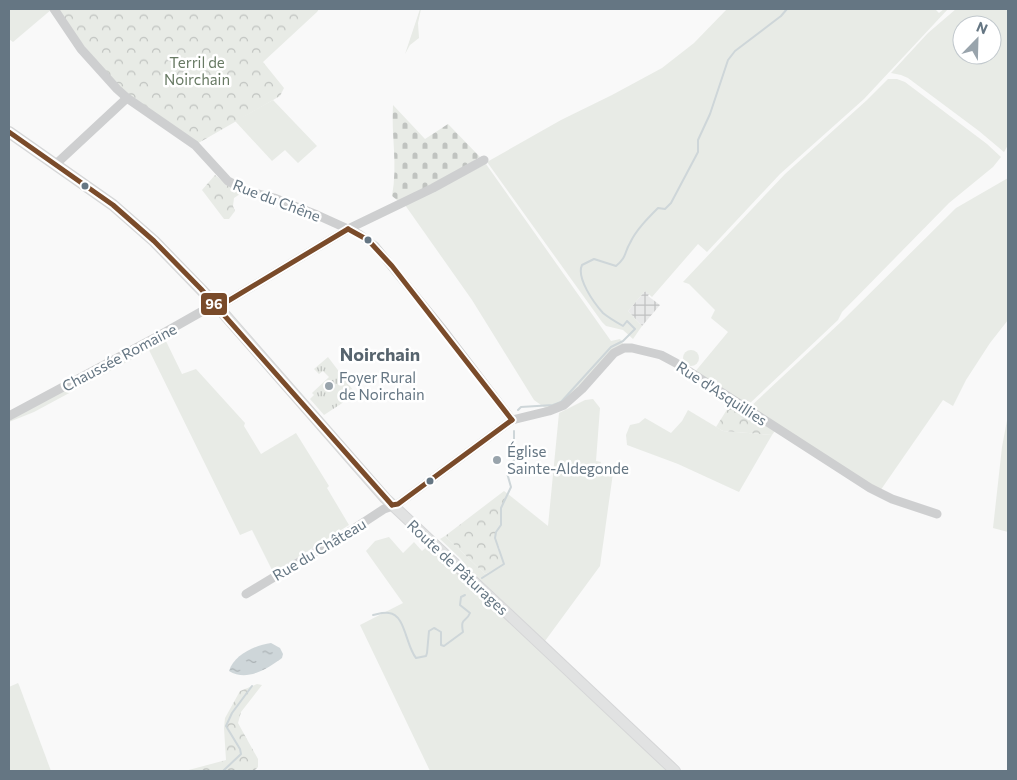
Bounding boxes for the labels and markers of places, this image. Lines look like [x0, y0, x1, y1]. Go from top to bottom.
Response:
unlabelled marker [80, 181, 90, 191]
unlabelled marker [363, 235, 373, 245]
place label: Foyer Rural de Noirchain [339, 368, 425, 403]
marker: Foyer Rural de Noirchain [323, 380, 335, 392]
place label: Église Sainte-Aldegonde [507, 441, 629, 477]
marker: Église Sainte-Aldegonde [491, 454, 503, 466]
unlabelled marker [425, 476, 435, 486]

